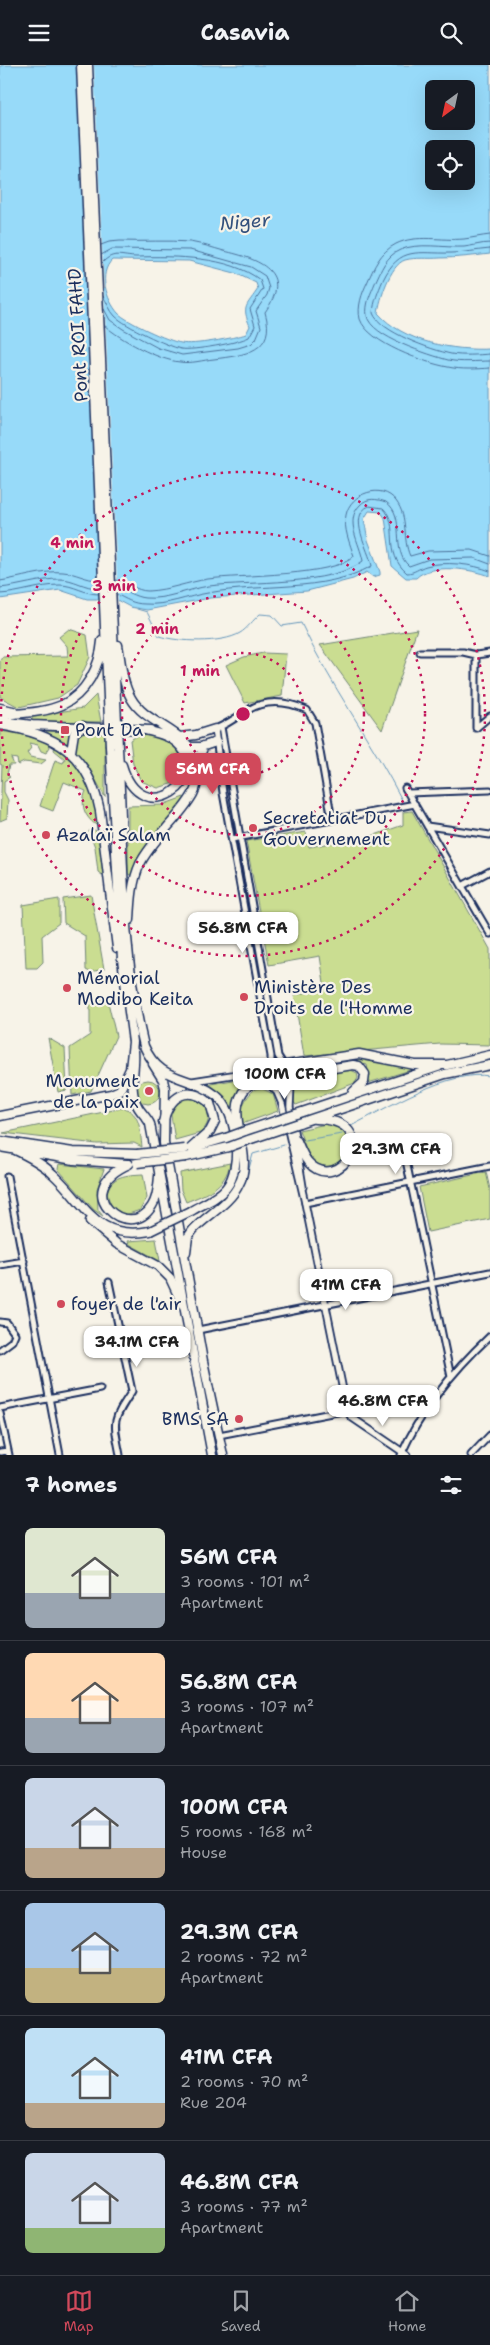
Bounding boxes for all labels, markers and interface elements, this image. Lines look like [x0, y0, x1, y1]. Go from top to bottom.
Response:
text: Casavia [201, 18, 289, 47]
icon: menu [25, 19, 53, 47]
icon: search [437, 19, 465, 47]
north arrow [425, 80, 475, 130]
map controls [425, 80, 475, 190]
button: locate [425, 140, 475, 190]
water label: Niger [219, 207, 272, 236]
street label: Pont ROI FAHD [63, 268, 93, 402]
text: 4 min [50, 533, 94, 553]
text: 3 min [92, 576, 136, 596]
text: 2 min [135, 619, 179, 639]
text: 1 min [180, 661, 220, 681]
centre of rings [234, 705, 252, 723]
place label: Pont Da [75, 718, 143, 742]
marker: Pont Da [59, 724, 71, 736]
pin: 56M CFA [167, 753, 259, 795]
text: 56M CFA [176, 758, 250, 779]
place label: Secretatiat Du Gouvernement [263, 806, 390, 851]
marker: Secretatiat Du Gouvernement [247, 822, 259, 834]
place label: Azalaï Salam [56, 823, 171, 847]
marker: Azalaï Salam [40, 829, 52, 841]
pin: 56.8M CFA [186, 911, 300, 954]
text: 56.8M CFA [198, 917, 288, 938]
place label: Mémorial Modibo Keita [77, 966, 193, 1011]
place label: Ministère Des Droits de l'Homme [254, 975, 413, 1020]
marker: Mémorial Modibo Keita [61, 982, 73, 994]
marker: Ministère Des Droits de l'Homme [238, 991, 250, 1003]
pin: 100M CFA [233, 1057, 337, 1100]
text: 100M CFA [244, 1063, 326, 1084]
place label: Monument de la paix [46, 1069, 139, 1114]
marker: Monument de la paix [143, 1085, 155, 1097]
pin: 29.3M CFA [339, 1133, 453, 1175]
text: 29.3M CFA [351, 1138, 441, 1159]
pin: 41M CFA [300, 1269, 392, 1311]
text: 41M CFA [311, 1274, 381, 1295]
place label: foyer de l'air [71, 1292, 182, 1316]
marker: foyer de l'air [55, 1298, 67, 1310]
pin: 34.1M CFA [80, 1325, 194, 1368]
text: 34.1M CFA [95, 1331, 179, 1352]
pin: 46.8M CFA [326, 1385, 440, 1427]
text: 46.8M CFA [338, 1390, 428, 1411]
place label: BMS SA [162, 1407, 229, 1431]
marker: BMS SA [233, 1413, 245, 1425]
text: 7 homes [25, 1471, 117, 1499]
icon: filters [437, 1471, 465, 1499]
text: 56M CFA [180, 1543, 277, 1571]
icon: home [65, 1548, 125, 1608]
text: 3 rooms · 101 m² [180, 1571, 310, 1592]
text: Apartment [180, 1592, 263, 1613]
text: 56.8M CFA [180, 1668, 297, 1696]
icon: home [65, 1673, 125, 1733]
text: 3 rooms · 107 m² [180, 1696, 314, 1717]
text: Apartment [180, 1717, 263, 1738]
text: 100M CFA [180, 1793, 288, 1821]
icon: home [65, 1798, 125, 1858]
text: 5 rooms · 168 m² [180, 1821, 313, 1842]
text: House [180, 1842, 227, 1863]
text: 29.3M CFA [180, 1918, 298, 1946]
icon: home [65, 1923, 125, 1983]
text: 2 rooms · 72 m² [180, 1946, 308, 1967]
text: Apartment [180, 1967, 263, 1988]
text: 41M CFA [180, 2043, 273, 2071]
icon: home [65, 2048, 125, 2108]
text: 2 rooms · 70 m² [180, 2071, 308, 2092]
text: Rue 204 [180, 2092, 247, 2113]
text: 46.8M CFA [180, 2168, 299, 2196]
icon: home [65, 2173, 125, 2233]
text: 3 rooms · 77 m² [180, 2196, 308, 2217]
text: Apartment [180, 2217, 263, 2238]
tab: Map [64, 2287, 94, 2335]
tab: Saved [221, 2287, 261, 2335]
tab: Home [388, 2287, 426, 2335]

